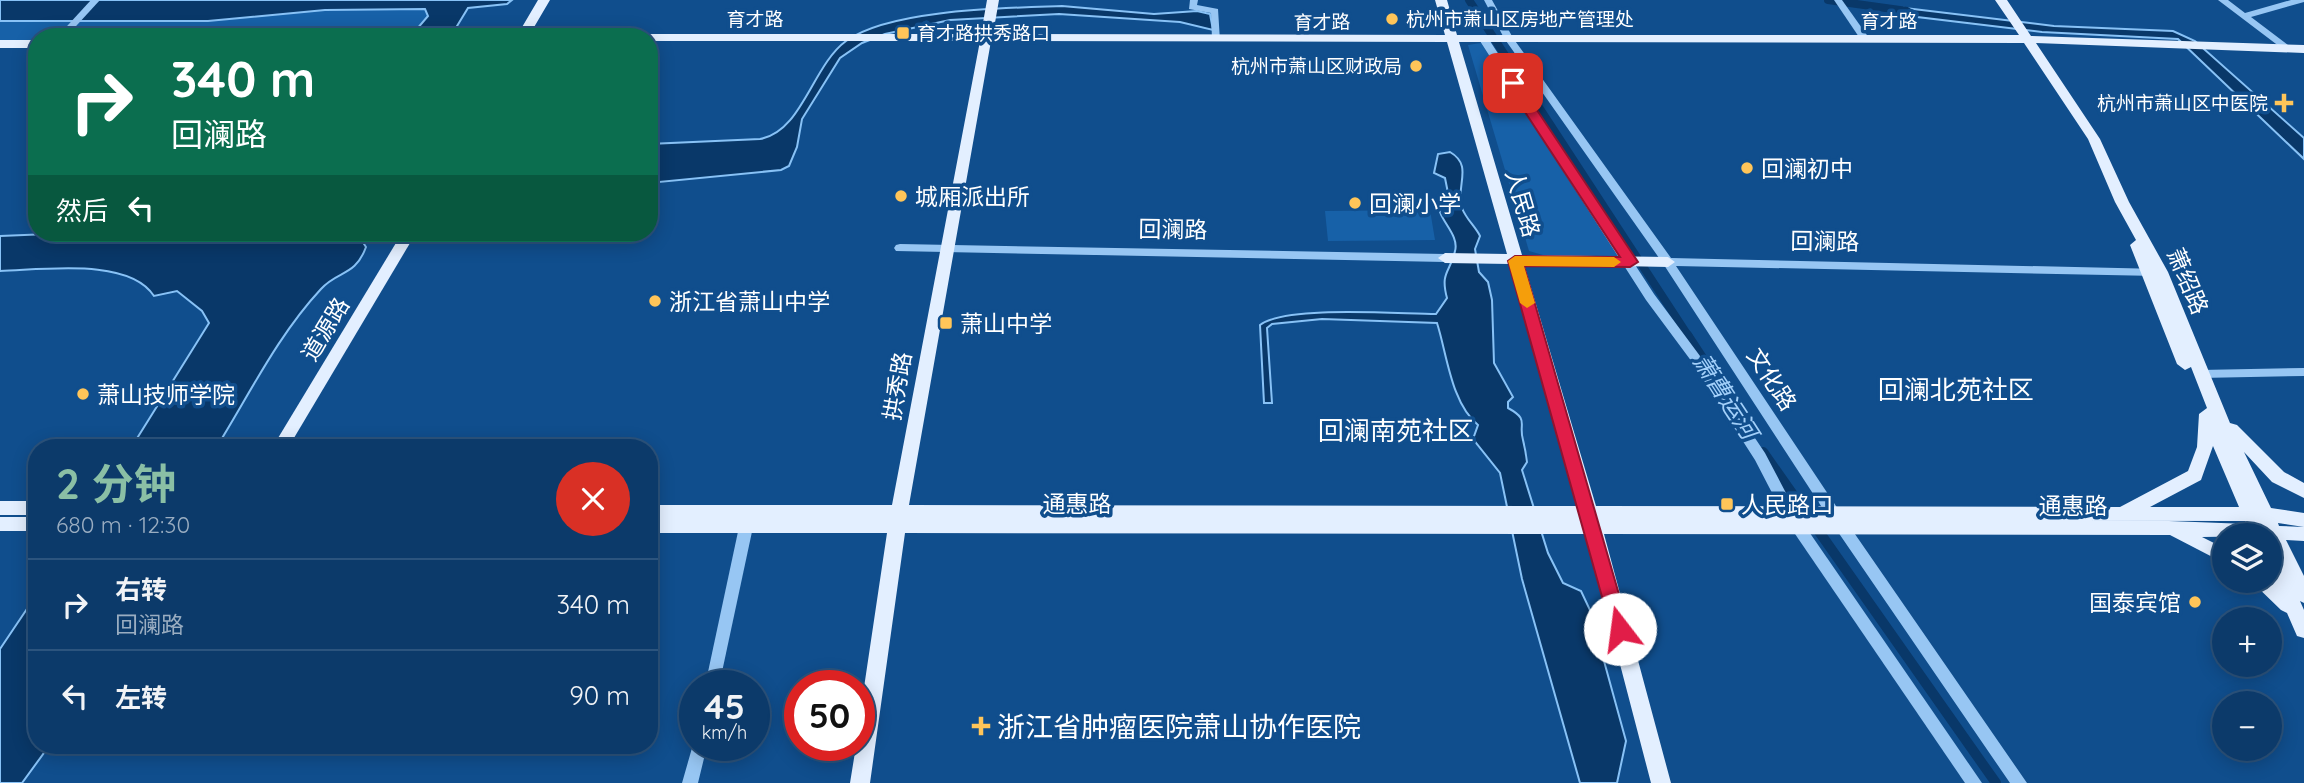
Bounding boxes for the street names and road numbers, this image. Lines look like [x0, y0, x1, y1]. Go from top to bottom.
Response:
street label: 育才路 [726, 7, 784, 31]
street label: 育才路 [1860, 9, 1918, 33]
street label: 育才路 [1293, 10, 1351, 34]
street label: 人民路 [1500, 166, 1546, 240]
street label: 回澜路 [1138, 214, 1208, 244]
street label: 回澜路 [1790, 226, 1860, 256]
street label: 萧绍路 [2161, 244, 2215, 318]
street label: 道源路 [295, 292, 355, 366]
street label: 文化路 [1741, 342, 1803, 416]
street label: 拱秀路 [877, 350, 917, 422]
street label: 通惠路 [1043, 489, 1112, 518]
street label: 通惠路 [2039, 491, 2108, 520]

